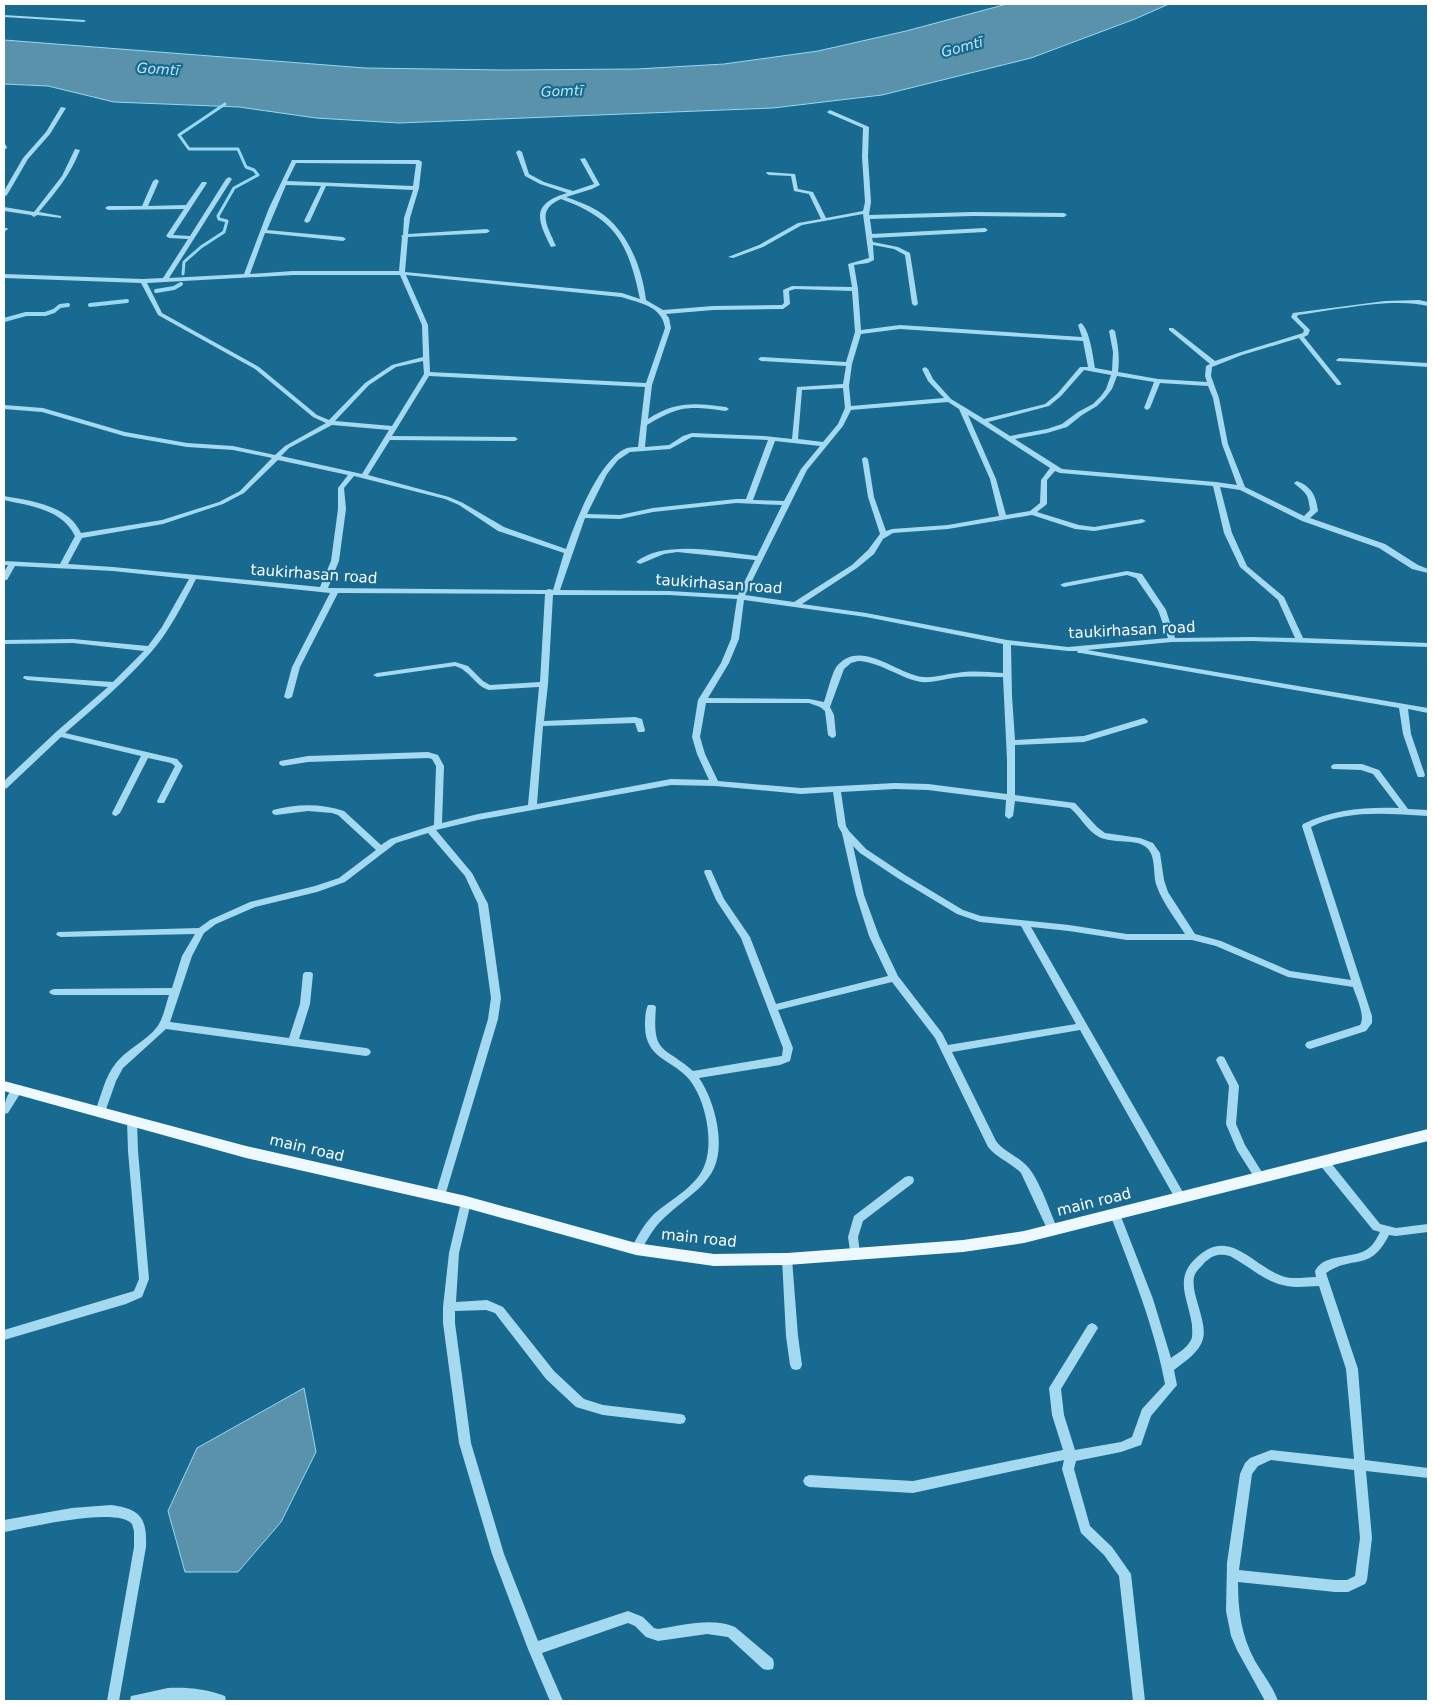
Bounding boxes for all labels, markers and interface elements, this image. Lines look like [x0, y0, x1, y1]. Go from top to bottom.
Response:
water label: Gomtī [939, 33, 987, 60]
water label: Gomtī [136, 60, 182, 79]
water label: Gomtī [541, 82, 586, 100]
street label: taukirhasan road [250, 561, 378, 587]
street label: taukirhasan road [655, 571, 783, 597]
street label: taukirhasan road [1068, 618, 1196, 642]
street label: main road [268, 1131, 346, 1165]
street label: main road [1055, 1184, 1133, 1220]
street label: main road [660, 1225, 738, 1251]

